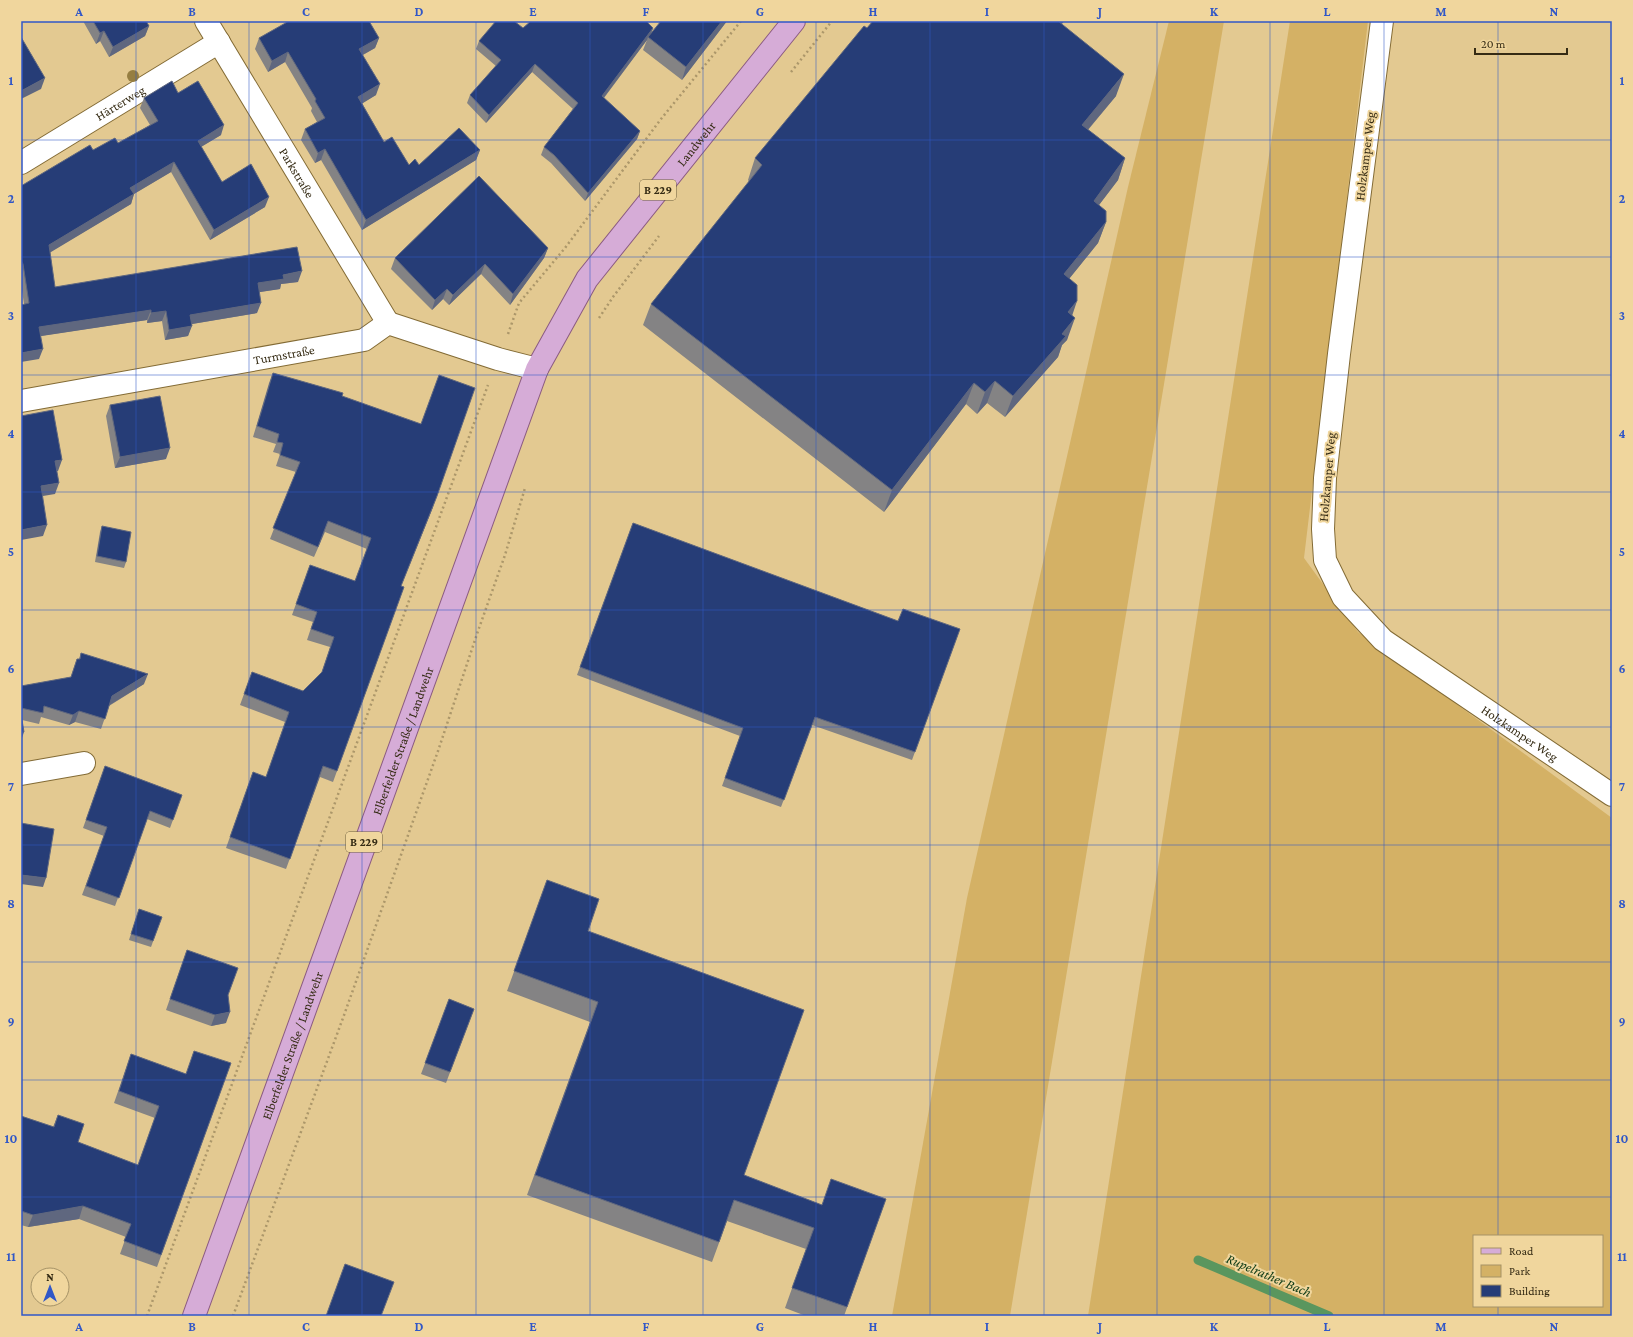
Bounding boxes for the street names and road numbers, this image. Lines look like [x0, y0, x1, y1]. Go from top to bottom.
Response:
street label: Härterweg [92, 81, 148, 123]
street label: Holzkamper Weg [1352, 110, 1378, 201]
street label: Landwehr [673, 118, 719, 169]
street label: Parkstraße [277, 145, 318, 201]
road number: B 229 [640, 180, 676, 200]
street label: Turmstraße [252, 341, 316, 367]
street label: Holzkamper Weg [1316, 431, 1338, 522]
street label: Elberfelder Straße / Landwehr [369, 664, 436, 817]
street label: Holzkamper Weg [1479, 701, 1562, 764]
road number: B 229 [346, 832, 382, 852]
street label: Elberfelder Straße / Landwehr [258, 969, 326, 1121]

